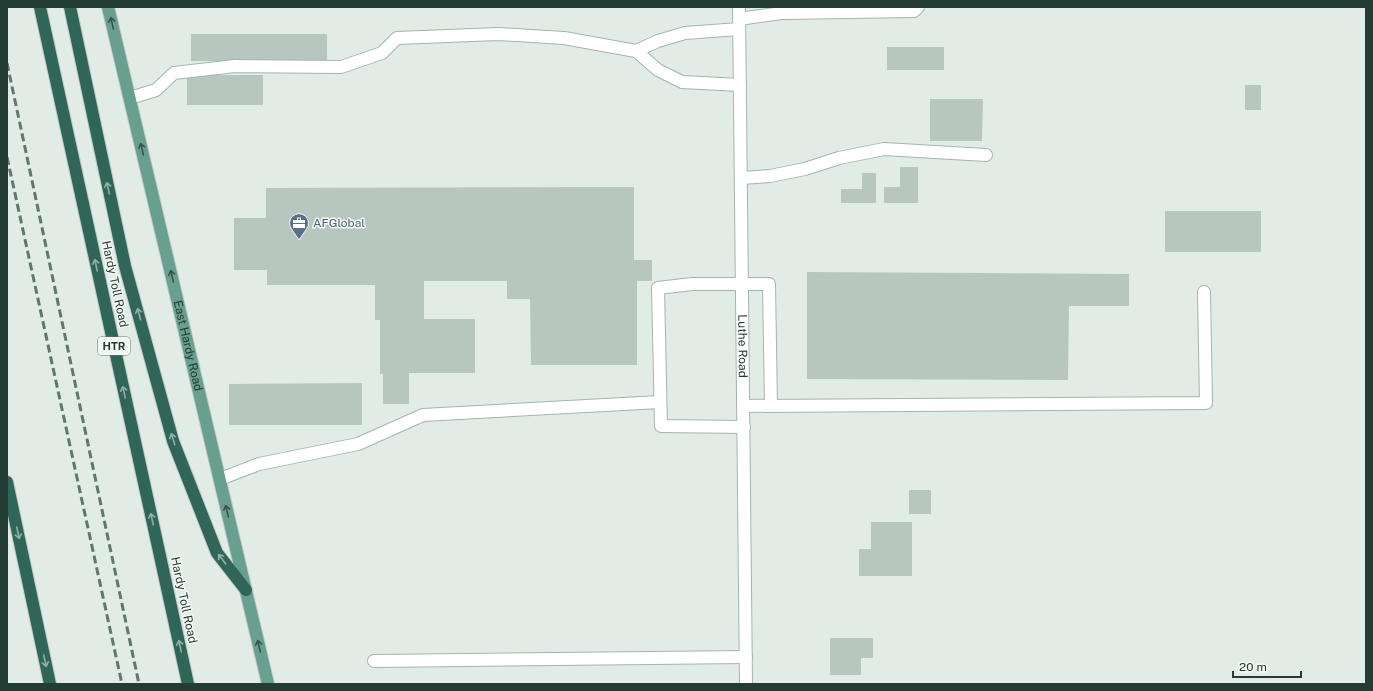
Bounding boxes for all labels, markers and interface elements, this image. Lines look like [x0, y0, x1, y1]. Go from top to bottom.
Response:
one-way arrow [108, 17, 116, 30]
one-way arrow [138, 143, 145, 156]
one-way arrow [104, 181, 112, 194]
office icon: AFGlobal [288, 212, 310, 240]
place label: AFGlobal [313, 216, 365, 230]
street label: Hardy Toll Road [99, 239, 131, 329]
one-way arrow [92, 259, 100, 272]
one-way arrow [167, 270, 175, 283]
street label: East Hardy Road [171, 299, 206, 392]
one-way arrow [134, 308, 142, 321]
street label: Luthe Road [735, 314, 750, 378]
road number: HTR [98, 337, 130, 355]
one-way arrow [120, 386, 128, 399]
one-way arrow [169, 433, 176, 446]
one-way arrow [223, 505, 231, 518]
one-way arrow [148, 513, 156, 526]
one-way arrow [15, 527, 23, 540]
one-way arrow [218, 554, 226, 565]
street label: Hardy Toll Road [168, 555, 200, 645]
one-way arrow [175, 640, 183, 653]
one-way arrow [255, 640, 262, 653]
scale bar [1233, 653, 1301, 679]
one-way arrow [42, 654, 50, 667]
text: 20 m [1239, 660, 1267, 674]

